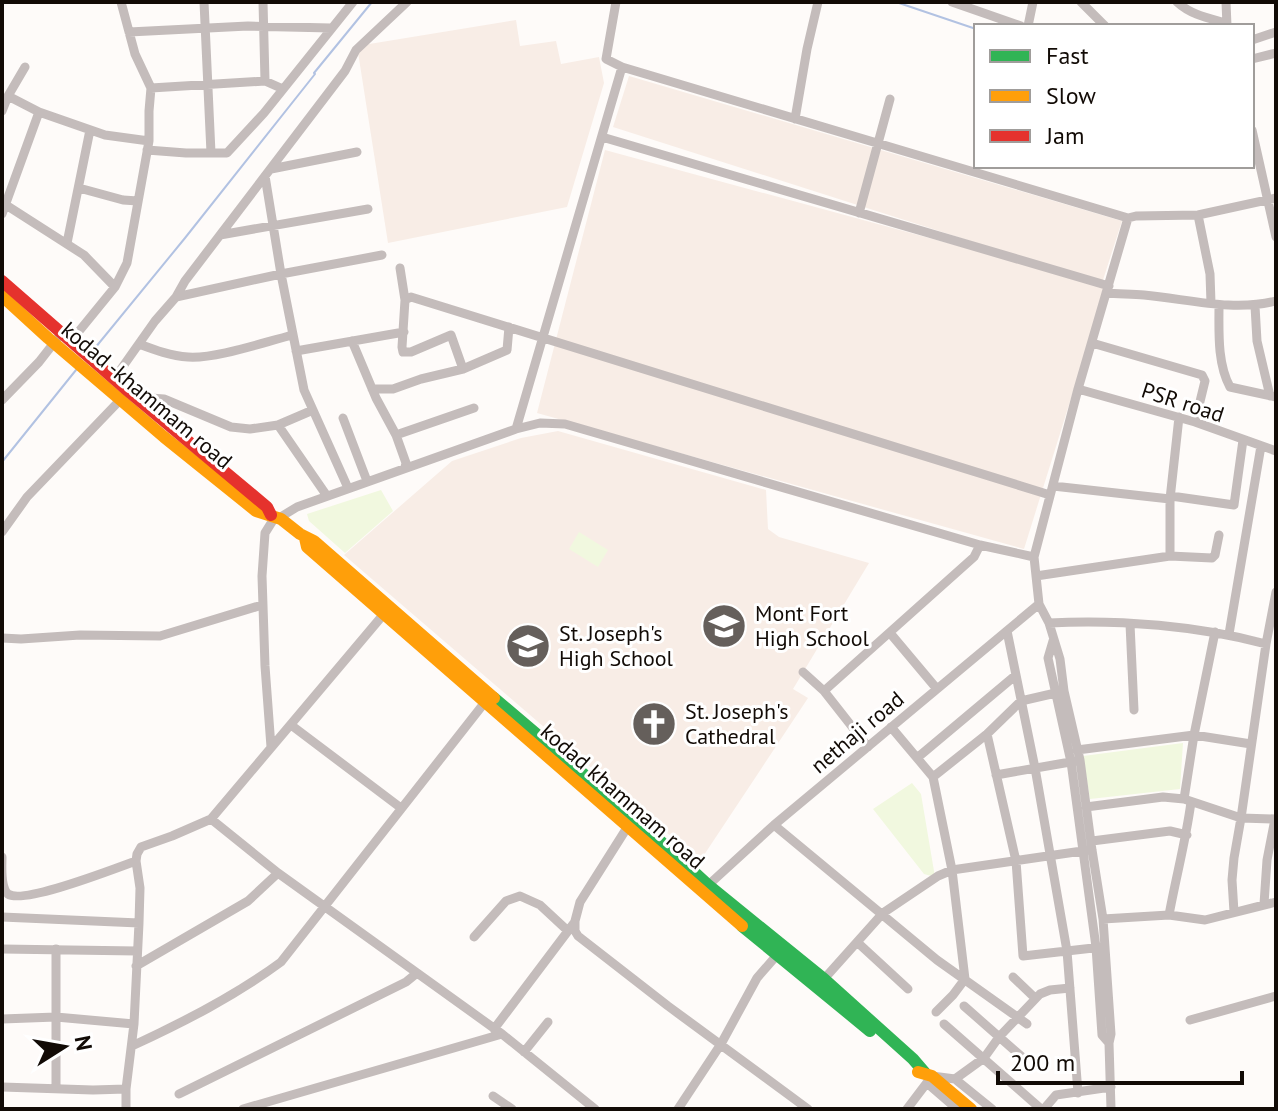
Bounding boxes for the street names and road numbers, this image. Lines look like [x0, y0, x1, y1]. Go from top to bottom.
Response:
street label: kodad -khammam road [56, 315, 238, 475]
street label: PSR road [1138, 376, 1228, 428]
street label: nethaji road [805, 685, 909, 779]
street label: kodad khammam road [535, 717, 711, 875]

